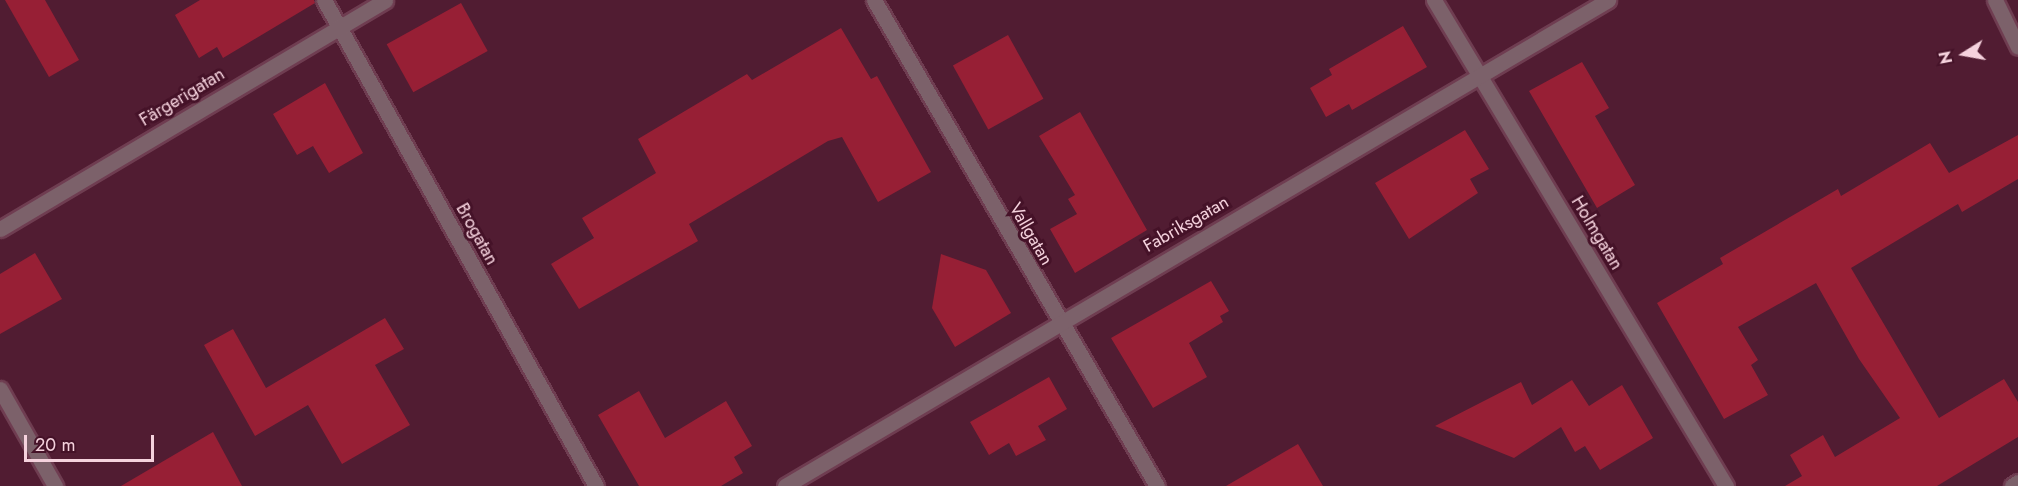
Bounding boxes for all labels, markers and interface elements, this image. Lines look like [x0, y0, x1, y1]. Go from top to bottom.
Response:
north arrow [1934, 24, 1994, 84]
text: N [1933, 49, 1958, 66]
street label: Färgerigatan [136, 63, 228, 131]
street label: Fabriksgatan [1140, 191, 1232, 257]
street label: Holmgatan [1567, 192, 1627, 274]
street label: Brogatan [451, 199, 503, 269]
street label: Vallgatan [1005, 199, 1057, 269]
scale bar [27, 423, 158, 461]
text: 20 m [35, 432, 75, 458]

